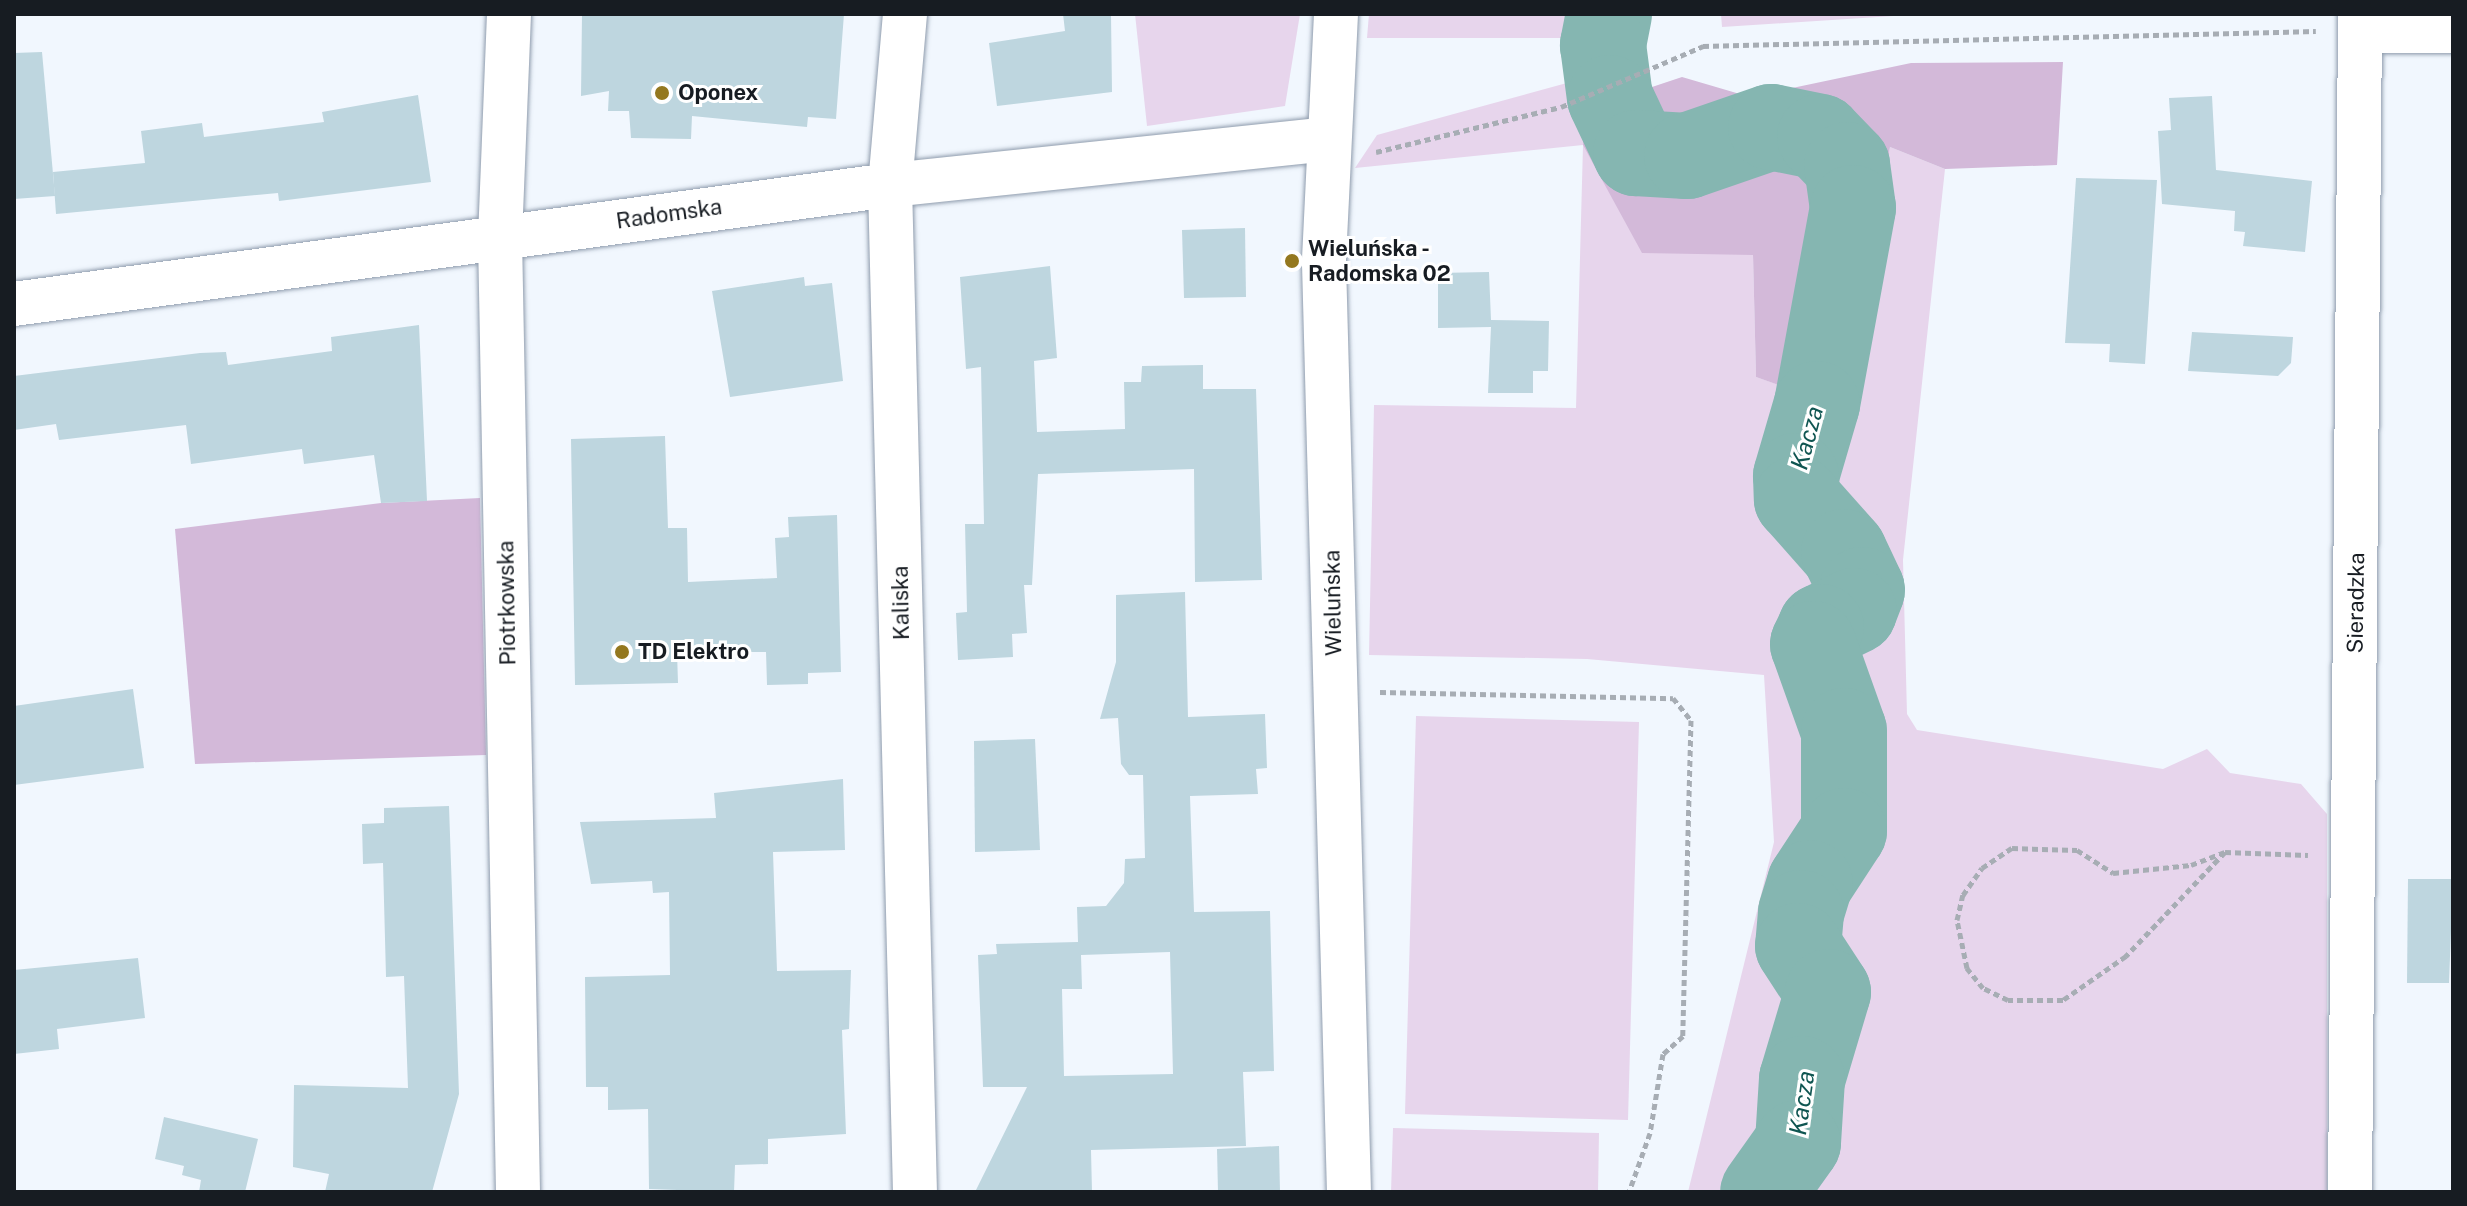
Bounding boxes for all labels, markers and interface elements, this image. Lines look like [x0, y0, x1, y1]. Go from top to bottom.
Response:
place label: Oponex [678, 80, 758, 106]
marker: Oponex [653, 84, 671, 102]
street label: Radomska [614, 194, 724, 234]
place label: Wieluńska - Radomska 02 [1308, 235, 1451, 286]
marker: Wieluńska - Radomska 02 [1283, 252, 1301, 270]
water label: Kacza [1785, 403, 1829, 473]
street label: Piotrkowska [493, 540, 521, 666]
street label: Wieluńska [1319, 550, 1347, 656]
street label: Sieradzka [2342, 552, 2370, 654]
street label: Kaliska [887, 566, 915, 640]
place label: TD Elektro [638, 639, 749, 665]
marker: TD Elektro [613, 643, 631, 661]
water label: Kacza [1783, 1069, 1821, 1137]

